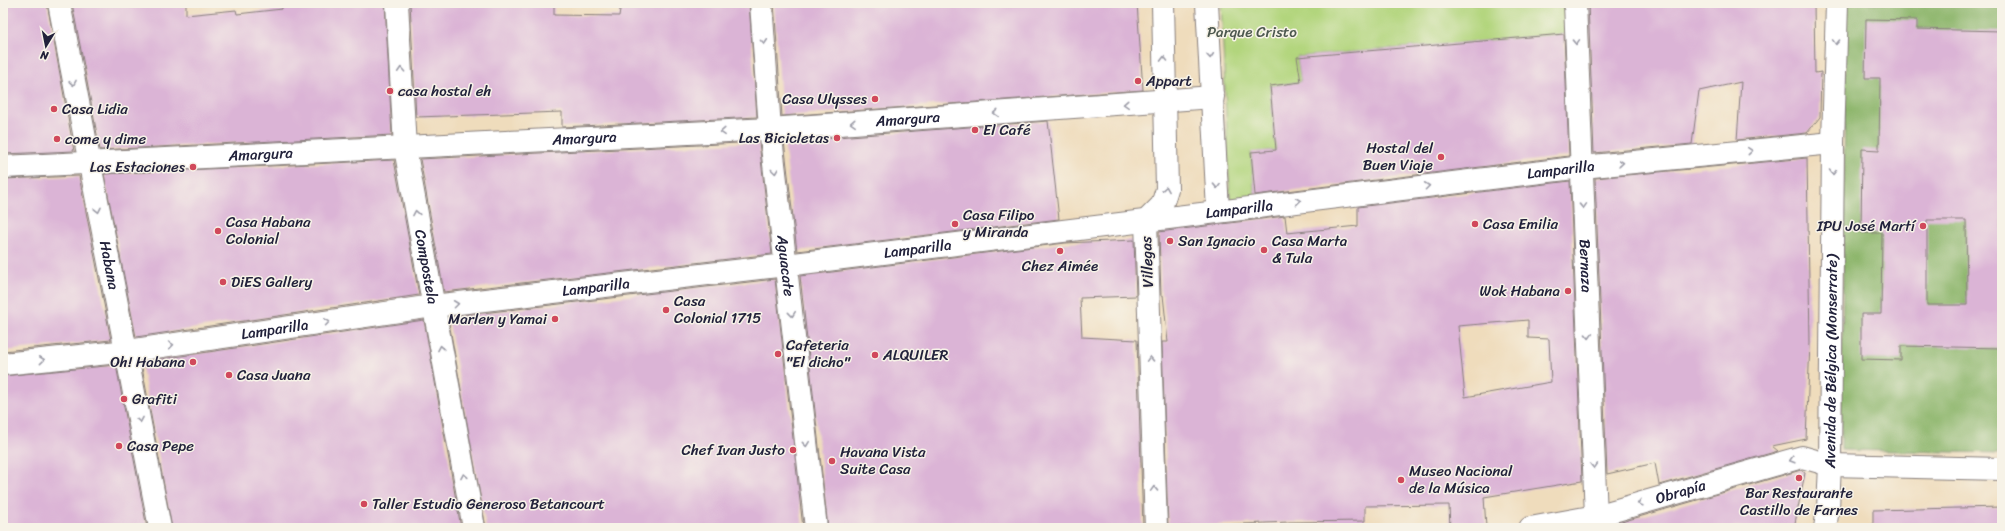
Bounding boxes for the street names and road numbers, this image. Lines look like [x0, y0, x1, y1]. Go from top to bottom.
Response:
street label: Amargura [874, 104, 941, 134]
street label: Amargura [550, 124, 618, 153]
street label: Amargura [227, 140, 294, 169]
street label: Lamparilla [1526, 153, 1596, 187]
street label: Lamparilla [1204, 192, 1275, 226]
street label: Compostela [407, 227, 446, 307]
street label: Lamparilla [882, 232, 953, 266]
street label: Aguacate [769, 233, 802, 298]
street label: Villegas [1133, 236, 1161, 288]
street label: Habana [92, 238, 127, 292]
street label: Bernaza [1572, 238, 1600, 294]
street label: Avenida de Bélgica (Monserrate) [1817, 254, 1845, 469]
street label: Lamparilla [561, 270, 632, 304]
street label: Lamparilla [239, 311, 311, 347]
street label: Obrapía [1652, 472, 1709, 511]

